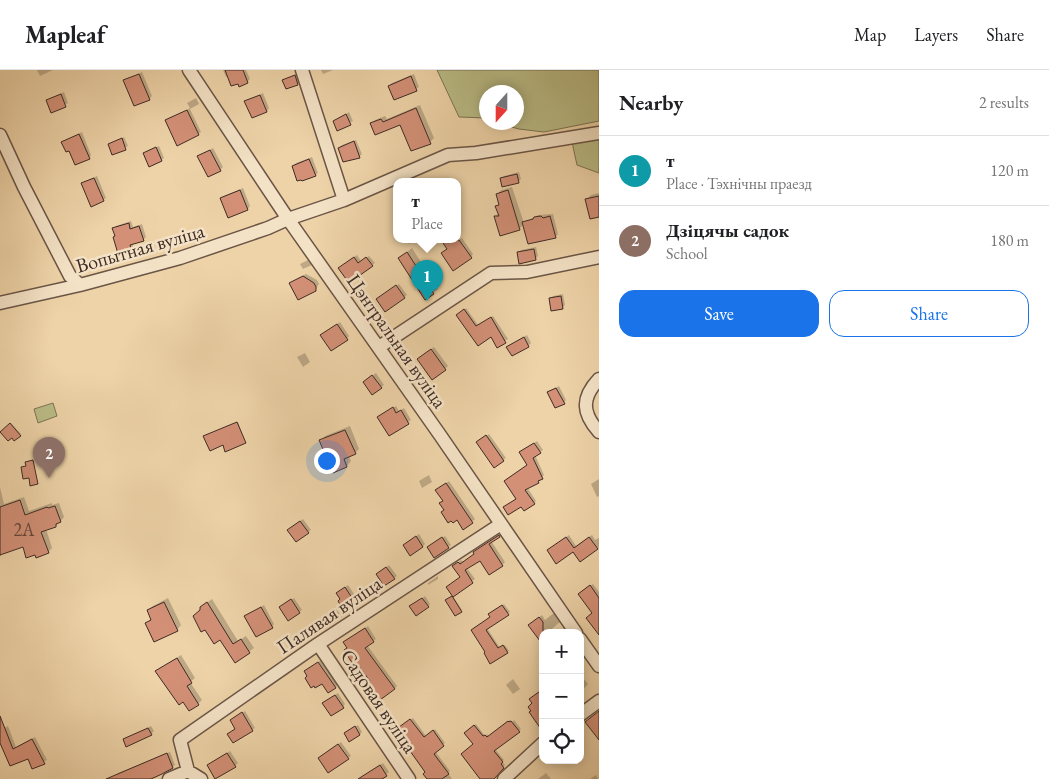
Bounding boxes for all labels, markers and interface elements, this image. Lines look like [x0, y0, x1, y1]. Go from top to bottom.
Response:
text: Mapleaf [25, 19, 106, 50]
text: Map [854, 23, 886, 46]
text: Layers [914, 23, 958, 46]
text: Share [986, 23, 1024, 46]
north arrow [479, 85, 524, 130]
text: Nearby [619, 89, 683, 116]
text: 2 results [979, 92, 1029, 113]
text: т [666, 148, 675, 173]
text: 1 [631, 160, 639, 181]
text: 120 m [990, 160, 1029, 181]
text: Place · Тэхнічны праезд [666, 173, 812, 194]
popup [393, 178, 461, 243]
text: т [411, 188, 420, 213]
text: Place [411, 213, 443, 234]
street label: Вопытная вуліца [73, 217, 207, 279]
text: Дзіцячы садок [666, 218, 789, 243]
text: 2 [631, 230, 639, 251]
text: 180 m [990, 230, 1029, 251]
text: School [666, 243, 708, 264]
pin: 1 [411, 260, 443, 301]
street label: Цэнтральная вуліца [341, 269, 453, 413]
button: Save [619, 290, 819, 337]
button: Share [829, 290, 1029, 337]
pin: 2 [33, 437, 65, 478]
your location [314, 448, 340, 474]
house number: 2А [13, 518, 35, 541]
street label: Палявая вуліца [271, 570, 387, 660]
map controls [539, 629, 584, 764]
button: + [539, 629, 584, 674]
street label: Садовая вуліца [335, 644, 423, 758]
button: − [539, 674, 584, 719]
button: locate [539, 719, 584, 764]

